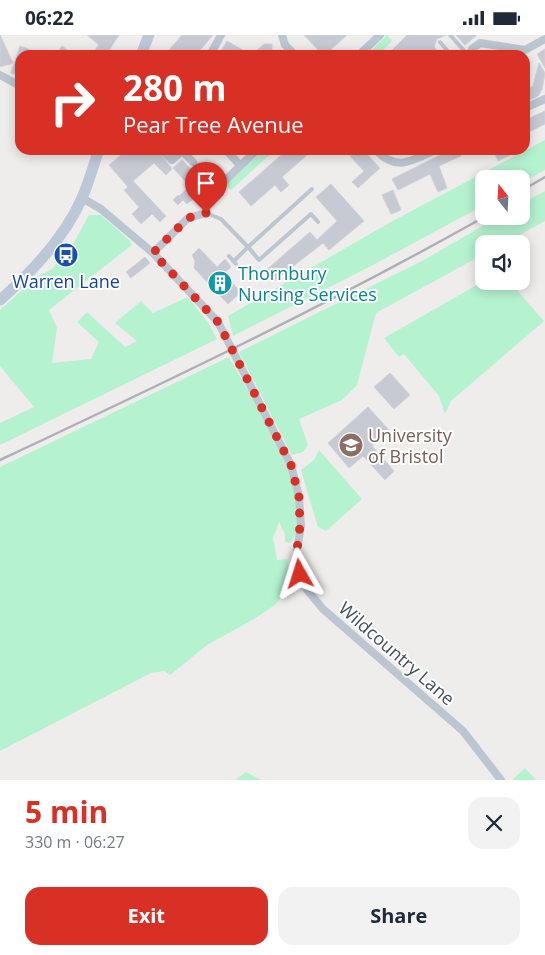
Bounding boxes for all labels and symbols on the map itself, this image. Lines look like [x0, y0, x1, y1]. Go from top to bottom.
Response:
pin [185, 162, 227, 213]
north arrow [475, 170, 530, 225]
bus stop icon: Warren Lane [53, 242, 79, 268]
place label: Thornbury Nursing Services [238, 261, 377, 306]
place label: Warren Lane [12, 269, 120, 293]
building icon: Thornbury Nursing Services [207, 270, 233, 296]
place label: University of Bristol [368, 423, 453, 468]
school or university icon: University of Bristol [338, 432, 364, 458]
position arrow [273, 547, 325, 599]
street label: Wildcountry Lane [334, 596, 460, 710]

